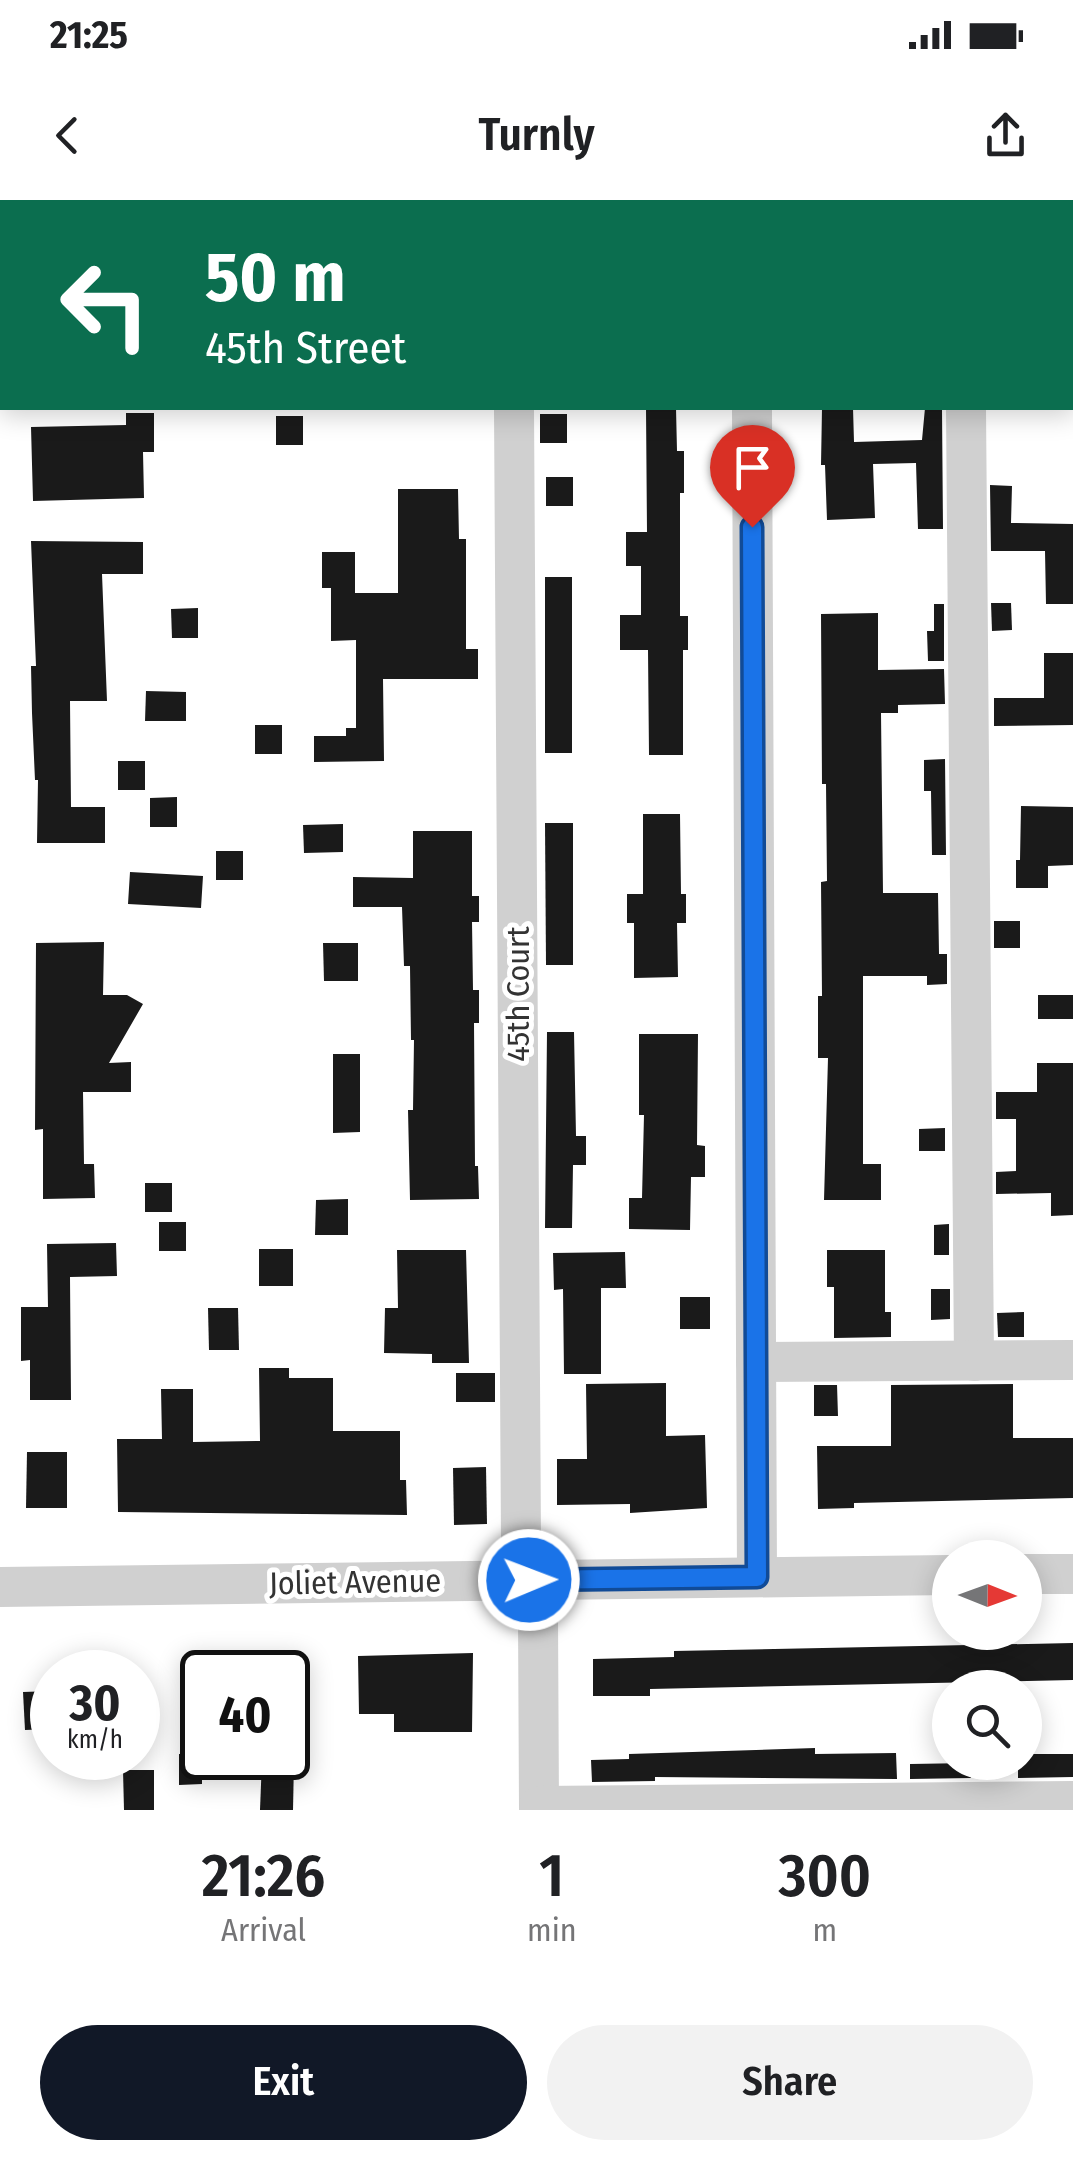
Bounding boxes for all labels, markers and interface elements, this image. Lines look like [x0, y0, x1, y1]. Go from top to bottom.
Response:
text: 21:25 [50, 12, 128, 58]
icon: back [40, 108, 95, 163]
text: Turnly [478, 108, 595, 162]
icon: share [978, 108, 1033, 163]
text: 50 m [205, 236, 346, 320]
icon: left [40, 240, 170, 370]
text: 45th Street [205, 321, 406, 375]
pin [710, 425, 795, 528]
icon: arrive [725, 440, 780, 495]
street label: 45th Court [499, 926, 537, 1062]
position arrow [477, 1528, 581, 1632]
north arrow [932, 1540, 1042, 1650]
map controls [932, 1540, 1042, 1780]
street label: Joliet Avenue [269, 1562, 441, 1602]
speed limit sign: 40 [180, 1650, 310, 1780]
button: search [932, 1670, 1042, 1780]
text: 30 [70, 1673, 120, 1733]
text: km/h [67, 1725, 123, 1755]
text: 21:26 [202, 1840, 325, 1912]
text: 1 [539, 1840, 564, 1912]
text: 300 [778, 1840, 871, 1912]
text: Arrival [221, 1911, 306, 1949]
text: min [527, 1911, 577, 1949]
text: m [813, 1911, 837, 1949]
button: Exit [40, 2025, 527, 2140]
button: Share [547, 2025, 1033, 2140]

